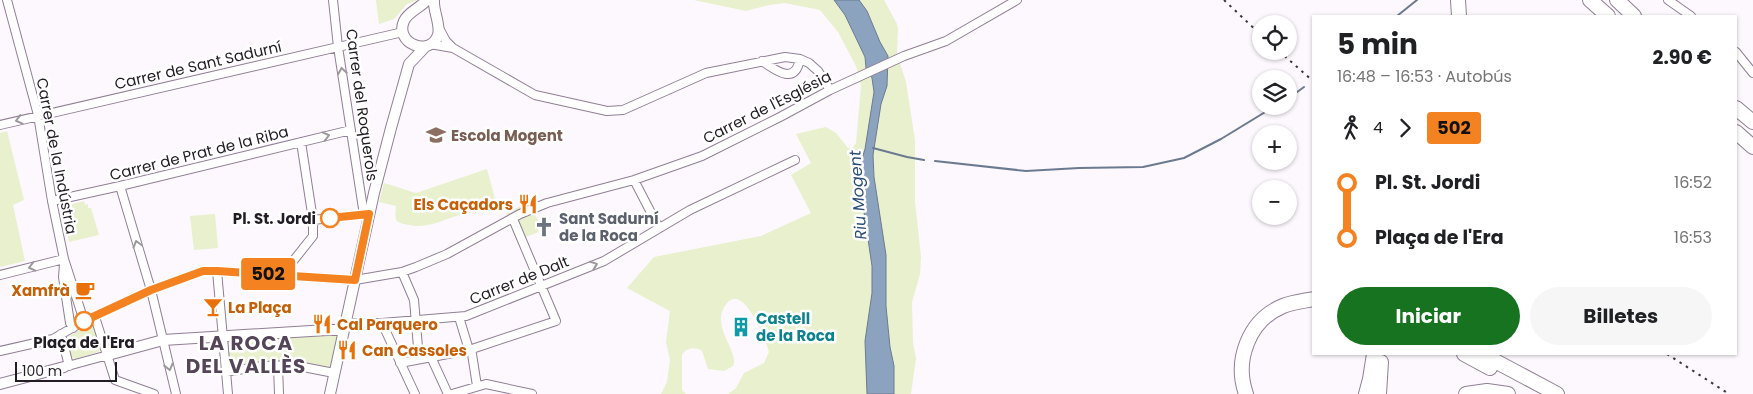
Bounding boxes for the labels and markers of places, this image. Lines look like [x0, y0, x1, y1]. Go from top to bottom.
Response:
school or university icon: Escola Mogent [425, 124, 447, 146]
place label: Escola Mogent [451, 125, 563, 146]
restaurant icon: Els Caçadors [517, 193, 539, 215]
place label: Els Caçadors [414, 194, 513, 215]
place label: Pl. St. Jordi [233, 208, 316, 229]
marker: Pl. St. Jordi [320, 208, 340, 228]
place label: Sant Sadurní de la Roca [559, 208, 659, 246]
church icon: Sant Sadurní de la Roca [533, 216, 555, 238]
cafe icon: Xamfrà [74, 279, 96, 301]
place label: Xamfrà [11, 280, 70, 301]
bar icon: La Plaça [202, 296, 224, 318]
place label: La Plaça [228, 297, 292, 318]
place label: Castell de la Roca [756, 308, 835, 346]
marker: Plaça de l'Era [74, 311, 94, 331]
restaurant icon: Cal Parquero [311, 313, 333, 335]
place label: Cal Parquero [337, 314, 438, 335]
building icon: Castell de la Roca [730, 316, 752, 338]
place label: Plaça de l'Era [33, 332, 135, 353]
restaurant icon: Can Cassoles [336, 339, 358, 361]
place label: Can Cassoles [362, 340, 467, 361]

